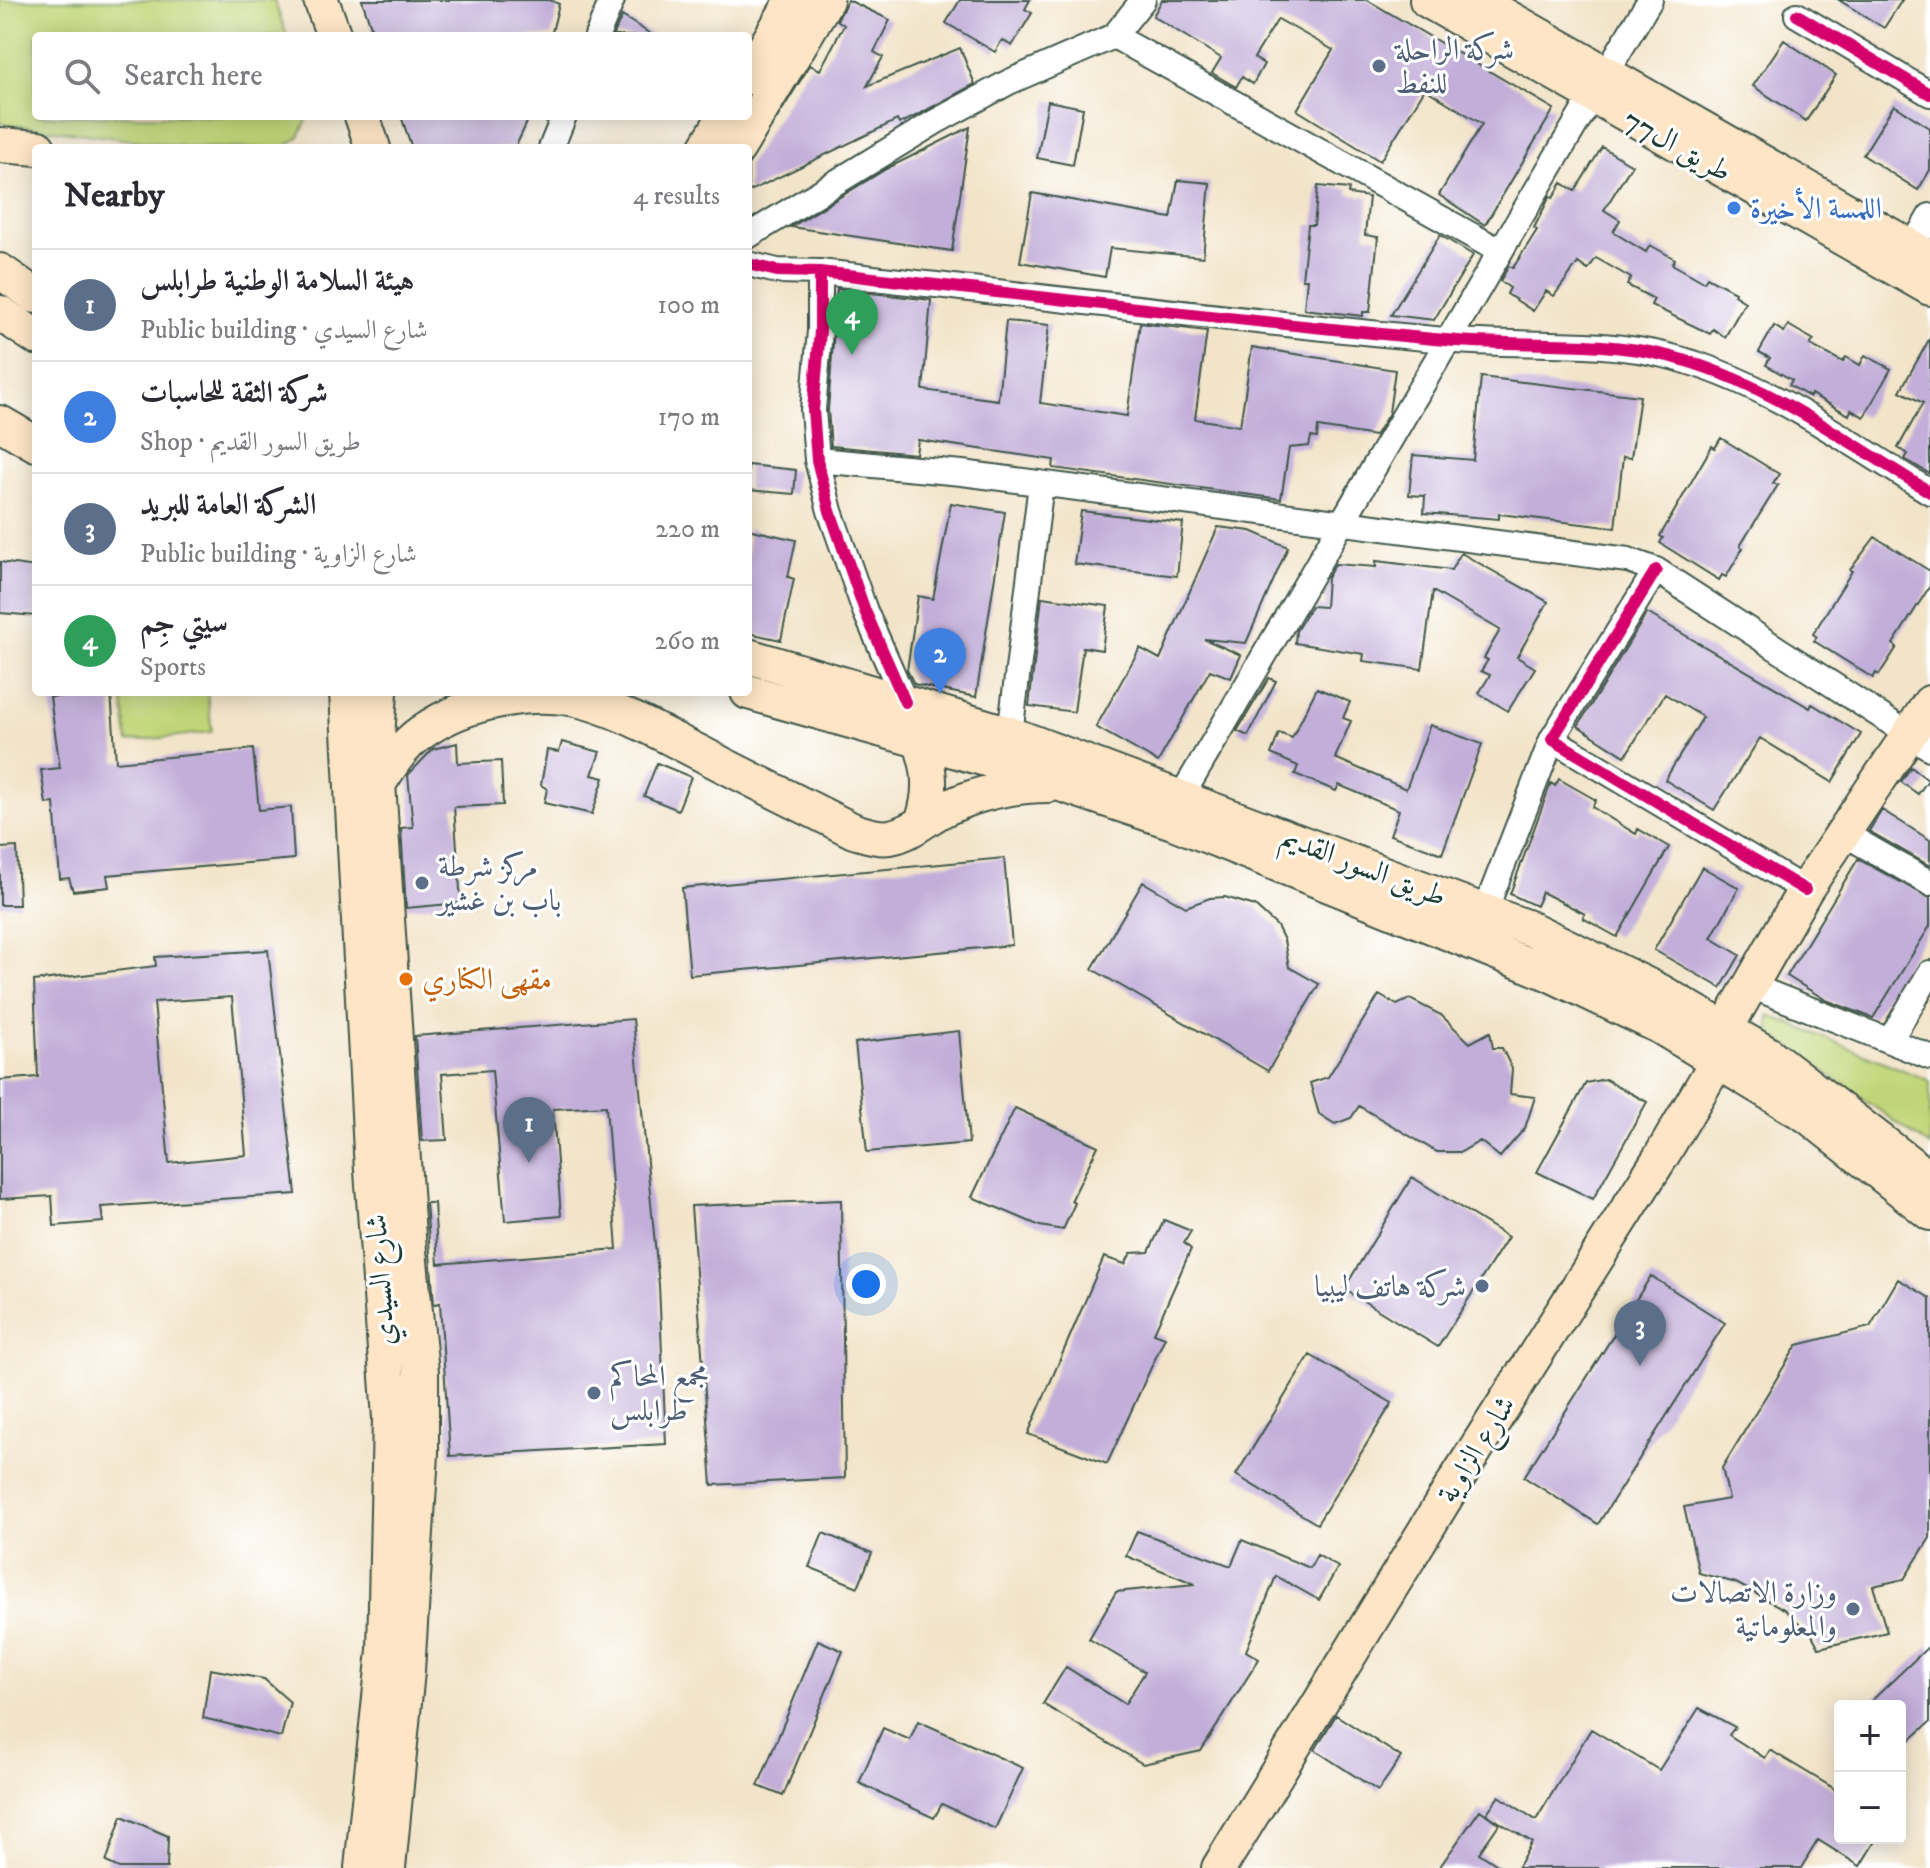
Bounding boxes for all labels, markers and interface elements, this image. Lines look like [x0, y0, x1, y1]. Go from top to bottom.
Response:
place label: شركة الراحلة للنفط [1393, 31, 1514, 103]
search box [32, 32, 752, 120]
icon: search [60, 54, 104, 98]
marker: شركة الراحلة للنفط [1370, 57, 1388, 75]
text: Search here [124, 58, 263, 95]
street label: طريق ال77 [1617, 102, 1738, 191]
text: Nearby [64, 175, 165, 217]
text: 4 results [633, 180, 720, 213]
place label: اللمسة الأخيرة [1750, 187, 1882, 228]
marker: اللمسة الأخيرة [1725, 199, 1743, 217]
text: هيئة السلامة الوطنية طرابلس [140, 263, 414, 300]
text: 1 [85, 289, 95, 322]
text: 100 m [657, 289, 720, 322]
pin: 4 [826, 289, 878, 355]
text: Public building · شارع السيدي [140, 314, 428, 347]
text: شركة الثقة للحاسبات [140, 375, 328, 412]
text: 2 [84, 401, 96, 434]
text: 170 m [658, 401, 720, 434]
text: Shop · طريق السور القديم [140, 426, 361, 459]
text: الشركة العامة للبريد [140, 487, 316, 524]
text: 3 [85, 513, 95, 546]
text: 220 m [655, 513, 720, 546]
text: Public building · شارع الزاوية [140, 538, 417, 571]
text: سيتي جِم [140, 605, 228, 642]
text: 4 [83, 625, 97, 658]
text: 260 m [655, 625, 720, 658]
pin: 2 [914, 628, 966, 694]
text: Sports [140, 651, 206, 684]
street label: طريق السور القديم [1274, 819, 1451, 921]
place label: مركز شرطة باب بن غشير [435, 849, 561, 920]
marker: مركز شرطة باب بن غشير [413, 874, 431, 892]
place label: مقهى الكناري [422, 962, 552, 1003]
marker: مقهى الكناري [397, 970, 415, 988]
pin: 1 [503, 1097, 555, 1163]
street label: شارع السيدي [358, 1213, 410, 1347]
your location [846, 1264, 886, 1304]
place label: شركة هاتف ليبيا [1314, 1268, 1466, 1306]
marker: شركة هاتف ليبيا [1473, 1277, 1491, 1295]
pin: 3 [1614, 1300, 1666, 1366]
place label: مجمع المحاكم طرابلس [610, 1359, 709, 1430]
marker: مجمع المحاكم طرابلس [585, 1384, 603, 1402]
street label: شارع الزاوية [1430, 1389, 1529, 1513]
place label: وزارة الاتصالات والمعلوماتية [1670, 1575, 1837, 1646]
marker: وزارة الاتصالات والمعلوماتية [1844, 1600, 1862, 1618]
map controls [1834, 1700, 1906, 1844]
button: + [1834, 1700, 1906, 1772]
button: − [1834, 1772, 1906, 1844]

